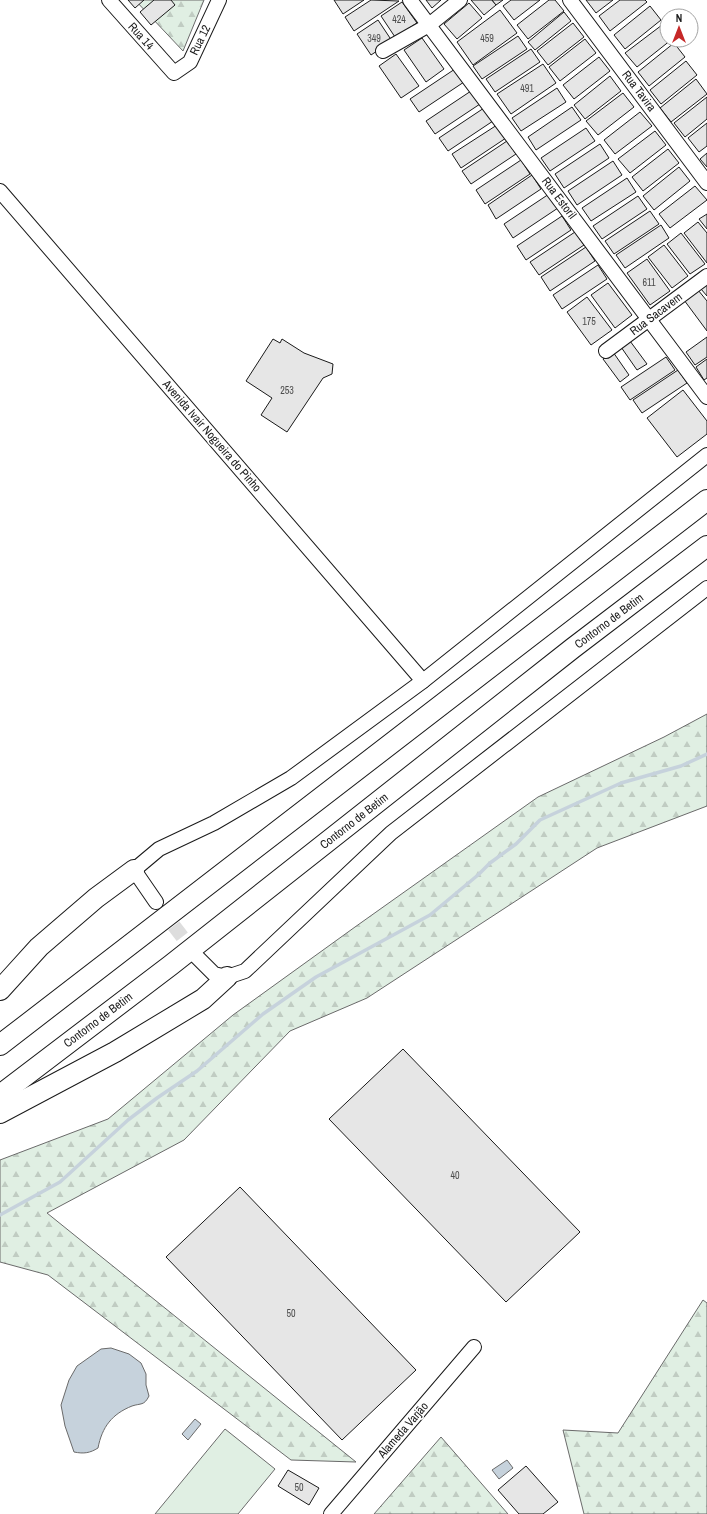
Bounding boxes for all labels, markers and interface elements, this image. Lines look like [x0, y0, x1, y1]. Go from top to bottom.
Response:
north arrow [659, 8, 699, 48]
text: N [676, 11, 682, 25]
house number: 424 [392, 13, 406, 26]
street label: Rua 14 [124, 19, 158, 54]
street label: Rua 12 [186, 22, 214, 58]
house number: 349 [367, 32, 381, 45]
house number: 459 [480, 32, 494, 45]
street label: Rua Tavira [618, 67, 660, 115]
house number: 491 [520, 82, 534, 95]
street label: Rua Estoril [538, 174, 580, 222]
house number: 611 [642, 276, 656, 289]
street label: Rua Sacavem [627, 289, 685, 339]
house number: 175 [582, 315, 596, 328]
street label: Avenida Ivair Nogueira do Pinho [158, 376, 265, 495]
house number: 253 [280, 384, 294, 397]
street label: Contorno de Betim [571, 590, 647, 652]
street label: Contorno de Betim [317, 789, 391, 853]
street label: Contorno de Betim [60, 989, 136, 1051]
house number: 40 [450, 1169, 460, 1182]
house number: 50 [286, 1307, 296, 1320]
street label: Alameda Varjão [374, 1399, 432, 1462]
house number: 50 [294, 1481, 304, 1494]

